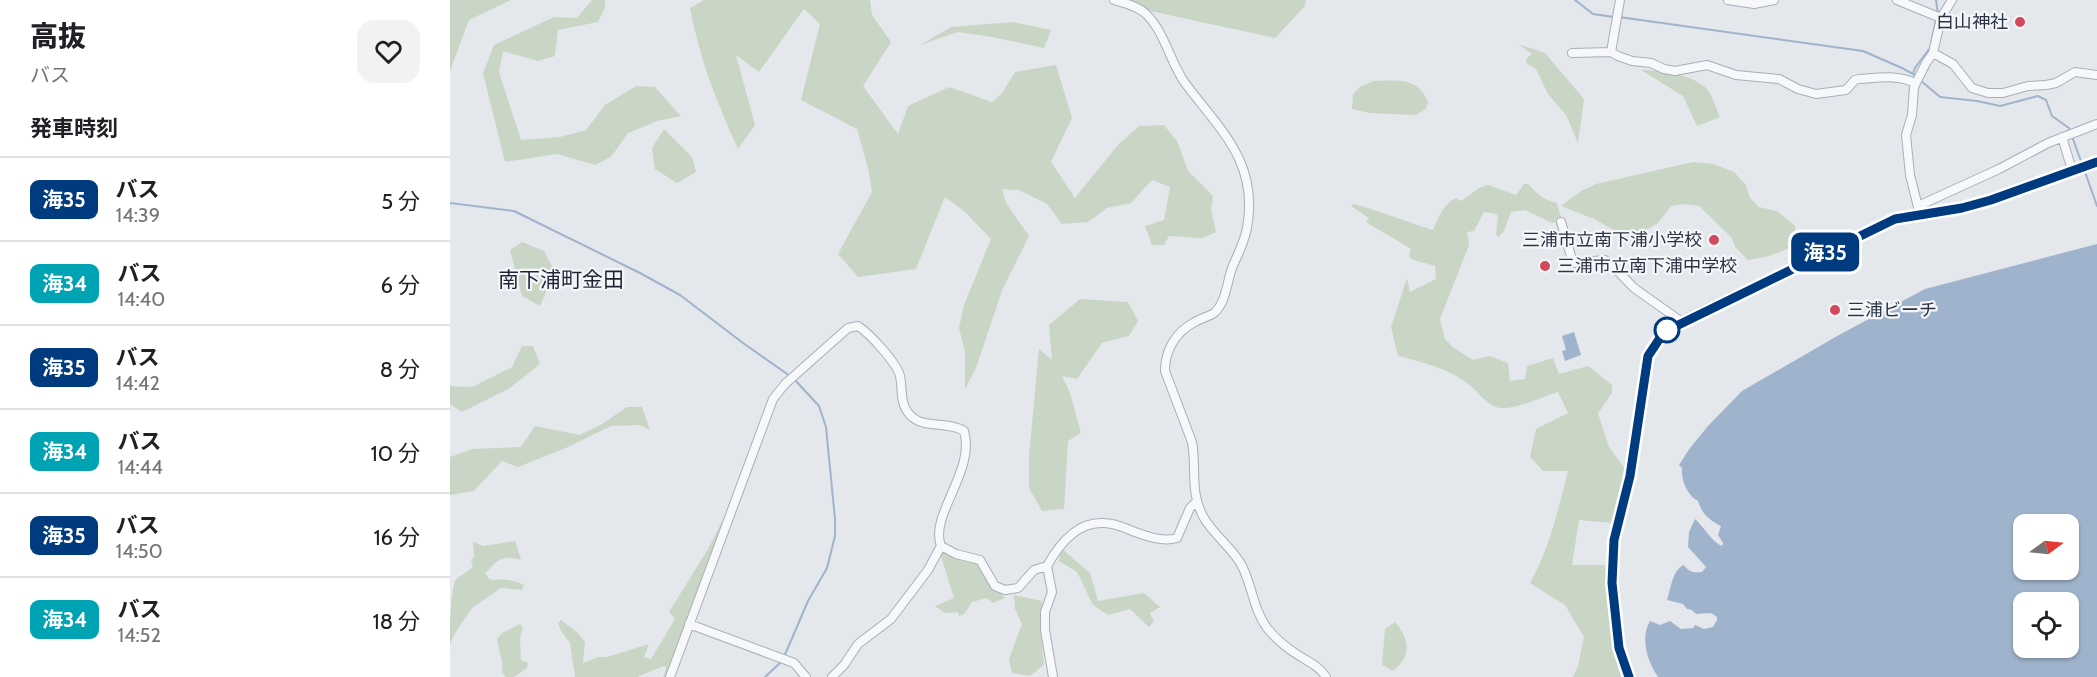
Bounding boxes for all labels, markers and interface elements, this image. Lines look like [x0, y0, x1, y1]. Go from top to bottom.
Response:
place label: 白山神社 [1936, 11, 2008, 33]
marker: 白山神社 [2013, 15, 2027, 29]
text: 高抜 [30, 19, 86, 53]
button: heart [357, 20, 420, 83]
text: バス [30, 63, 70, 87]
text: 発車時刻 [30, 115, 118, 142]
text: バス [116, 176, 160, 203]
text: 海35 [42, 187, 86, 212]
text: 5 分 [381, 188, 420, 215]
text: 14:39 [116, 203, 160, 227]
place label: 三浦市立南下浦小学校 [1522, 229, 1702, 251]
line badge: 海35 [1790, 232, 1860, 272]
marker: 三浦市立南下浦小学校 [1707, 233, 1721, 247]
text: 海35 [1803, 240, 1847, 265]
place label: 三浦市立南下浦中学校 [1557, 255, 1737, 277]
marker: 三浦市立南下浦中学校 [1538, 259, 1552, 273]
text: バス [117, 260, 161, 287]
district label: 南下浦町金田 [498, 267, 624, 292]
text: 海34 [42, 271, 87, 296]
text: 6 分 [381, 272, 420, 299]
text: 14:40 [117, 287, 165, 311]
place label: 三浦ビーチ [1847, 299, 1937, 321]
marker: 三浦ビーチ [1828, 303, 1842, 317]
unlabelled marker [1654, 317, 1680, 343]
text: バス [116, 344, 160, 371]
text: 海35 [42, 355, 86, 380]
text: 8 分 [380, 356, 420, 383]
text: 14:42 [116, 371, 160, 395]
text: バス [117, 428, 161, 455]
text: 海34 [42, 439, 87, 464]
text: 10 分 [371, 440, 420, 467]
text: 14:44 [117, 455, 163, 479]
text: バス [116, 512, 160, 539]
north arrow [2013, 514, 2079, 580]
map controls [2013, 514, 2079, 658]
text: 海35 [42, 523, 86, 548]
text: 16 分 [373, 524, 420, 551]
text: 14:50 [116, 539, 163, 563]
button: locate [2013, 592, 2079, 658]
text: バス [117, 596, 161, 623]
text: 海34 [42, 607, 87, 632]
text: 18 分 [373, 608, 420, 635]
text: 14:52 [117, 623, 161, 647]

